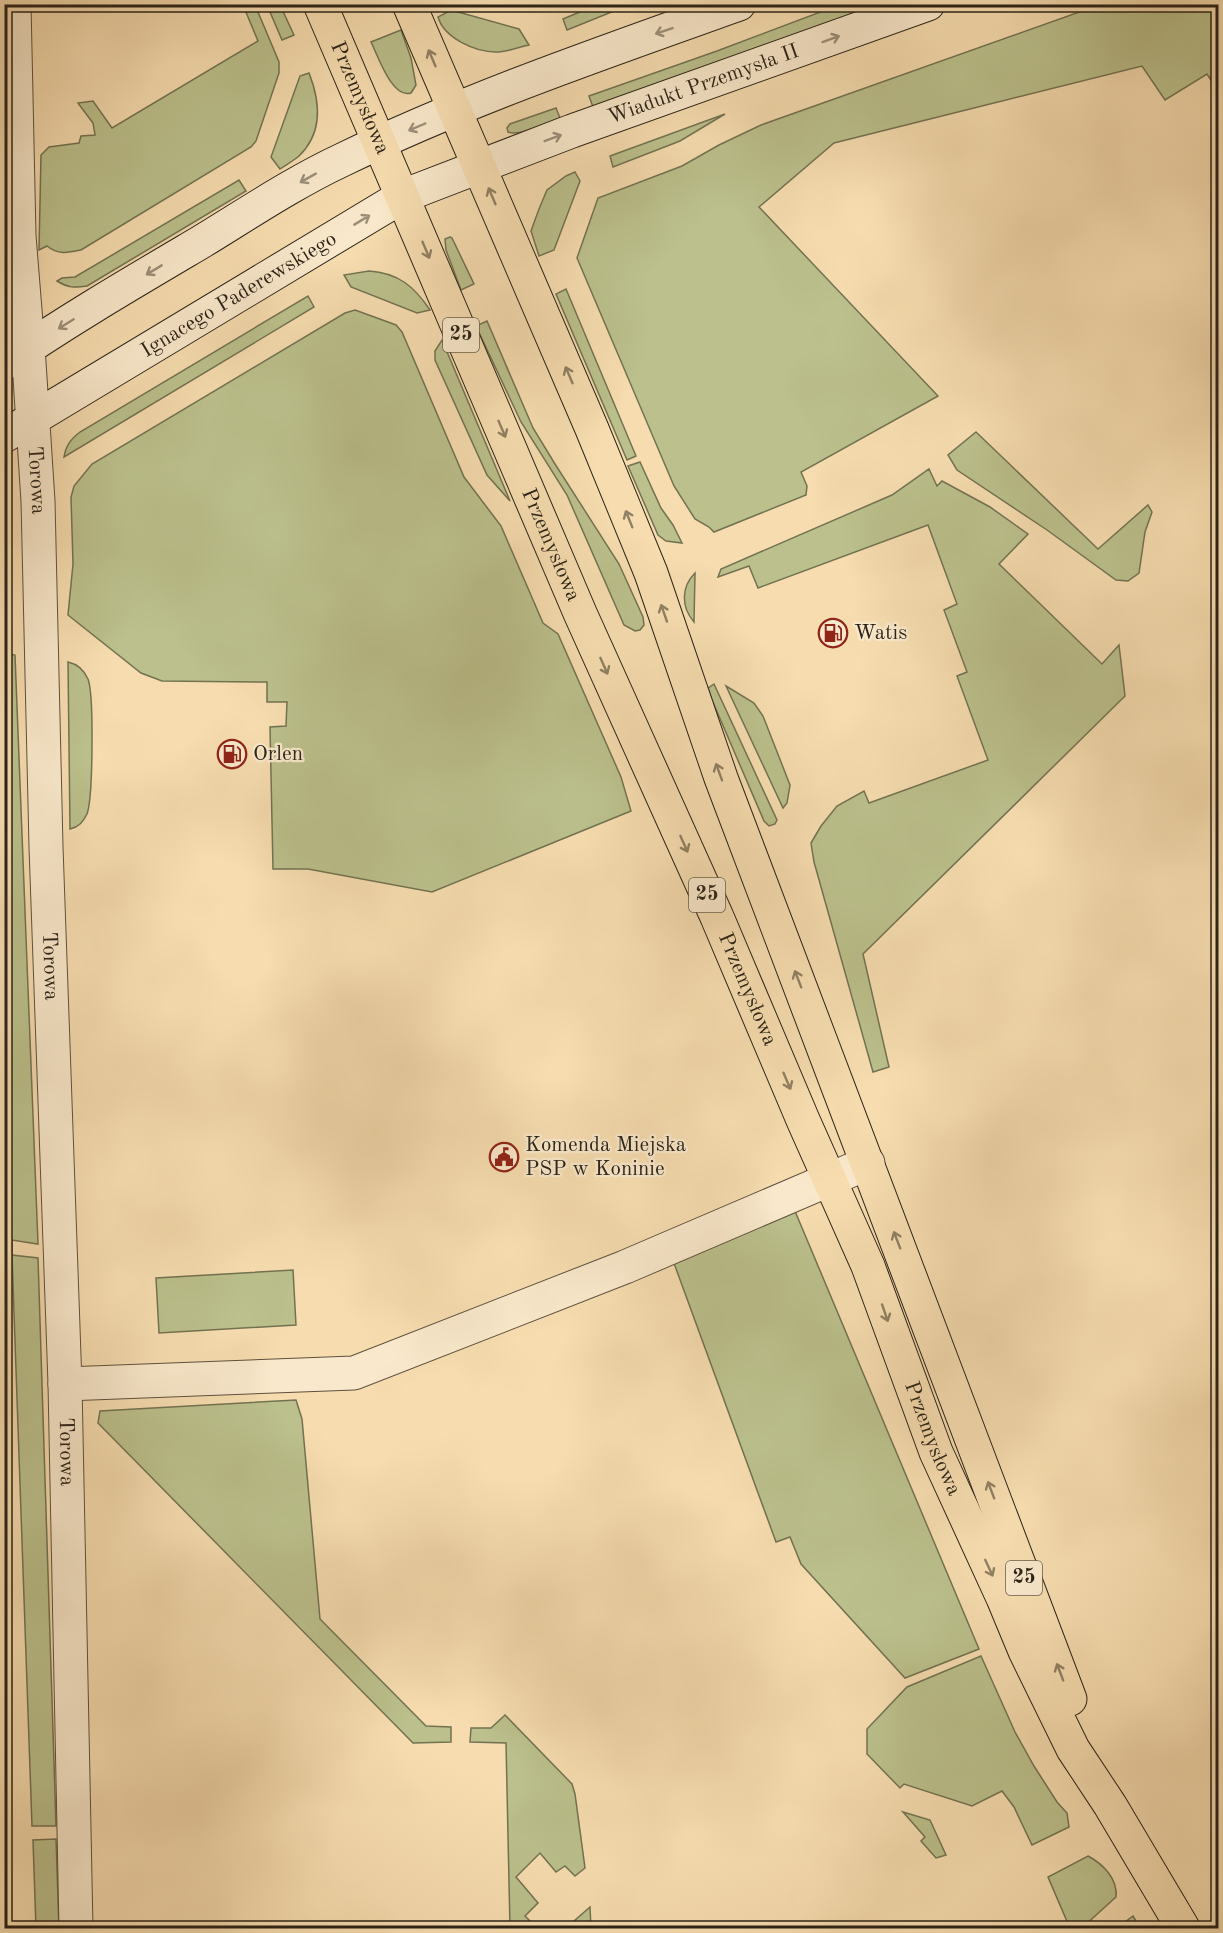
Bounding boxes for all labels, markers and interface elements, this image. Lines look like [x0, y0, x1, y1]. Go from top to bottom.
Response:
one-way arrow [655, 26, 674, 37]
one-way arrow [822, 32, 840, 43]
street label: Przemysłowa [327, 38, 393, 157]
street label: Wiadukt Przemysła II [605, 40, 802, 128]
one-way arrow [426, 49, 437, 67]
one-way arrow [409, 122, 427, 133]
one-way arrow [544, 132, 562, 143]
one-way arrow [300, 172, 317, 184]
one-way arrow [486, 187, 497, 206]
one-way arrow [353, 214, 370, 226]
street label: Ignacego Paderewskiego [137, 228, 340, 361]
one-way arrow [421, 240, 432, 259]
one-way arrow [146, 264, 163, 276]
one-way arrow [57, 317, 74, 330]
road number: 25 [443, 318, 479, 352]
one-way arrow [563, 367, 574, 385]
one-way arrow [496, 420, 508, 438]
street label: Torowa [24, 445, 49, 515]
street label: Przemysłowa [518, 485, 584, 604]
one-way arrow [623, 511, 634, 529]
one-way arrow [658, 604, 669, 623]
fuel station icon: Watis [817, 617, 849, 649]
place label: Watis [854, 623, 907, 644]
one-way arrow [599, 657, 611, 675]
fuel station icon: Orlen [216, 738, 248, 770]
place label: Orlen [253, 744, 303, 765]
one-way arrow [712, 763, 723, 781]
one-way arrow [679, 835, 691, 853]
road number: 25 [689, 878, 725, 912]
street label: Przemysłowa [714, 930, 781, 1049]
street label: Torowa [39, 931, 62, 1001]
one-way arrow [792, 971, 803, 989]
one-way arrow [782, 1071, 793, 1090]
place label: Komenda Miejska PSP w Koninie [525, 1135, 686, 1180]
public building icon: Komenda Miejska PSP w Koninie [488, 1141, 520, 1173]
one-way arrow [890, 1232, 901, 1250]
one-way arrow [880, 1303, 891, 1322]
street label: Przemysłowa [901, 1379, 965, 1499]
street label: Torowa [55, 1417, 78, 1486]
one-way arrow [984, 1481, 995, 1499]
one-way arrow [984, 1559, 996, 1577]
road number: 25 [1006, 1561, 1042, 1595]
one-way arrow [1053, 1663, 1064, 1682]

